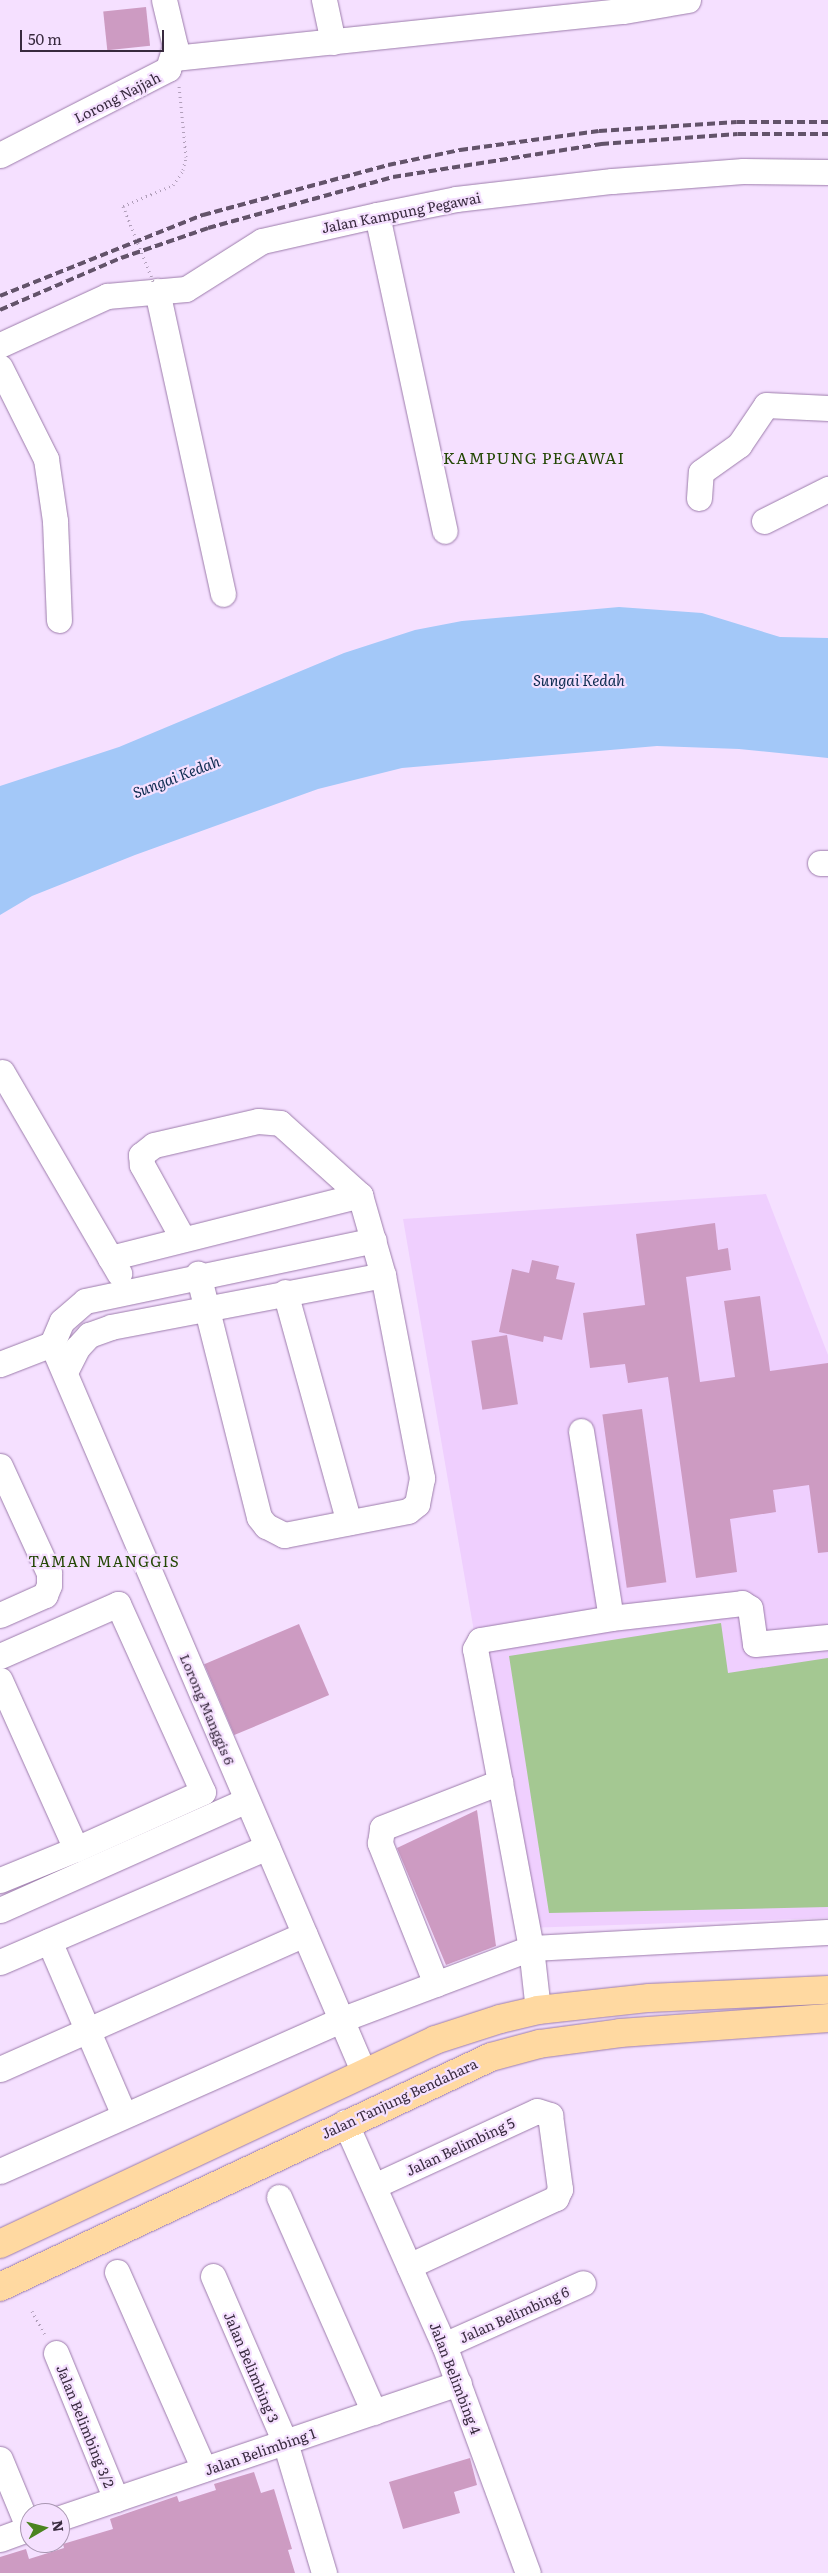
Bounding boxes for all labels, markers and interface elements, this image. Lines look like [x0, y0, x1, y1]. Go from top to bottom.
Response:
scale bar [22, 20, 166, 52]
text: 50 m [28, 27, 62, 50]
street label: Lorong Najjah [71, 68, 163, 126]
street label: Jalan Kampung Pegawai [320, 188, 482, 236]
district label: KAMPUNG PEGAWAI [441, 447, 627, 467]
water label: Sungai Kedah [533, 671, 625, 689]
water label: Sungai Kedah [130, 751, 222, 801]
district label: TAMAN MANGGIS [27, 1552, 181, 1570]
street label: Lorong Manggis 6 [177, 1651, 239, 1767]
street label: Jalan Tanjung Bendahara [318, 2054, 480, 2142]
street label: Jalan Belimbing 5 [403, 2113, 517, 2179]
street label: Jalan Belimbing 6 [457, 2282, 571, 2346]
street label: Jalan Belimbing 3 [221, 2309, 283, 2425]
street label: Jalan Belimbing 4 [427, 2320, 485, 2436]
street label: Jalan Belimbing 3/2 [54, 2362, 118, 2490]
street label: Jalan Belimbing 1 [202, 2424, 318, 2478]
north arrow [20, 2503, 70, 2553]
text: N [48, 2519, 70, 2533]

